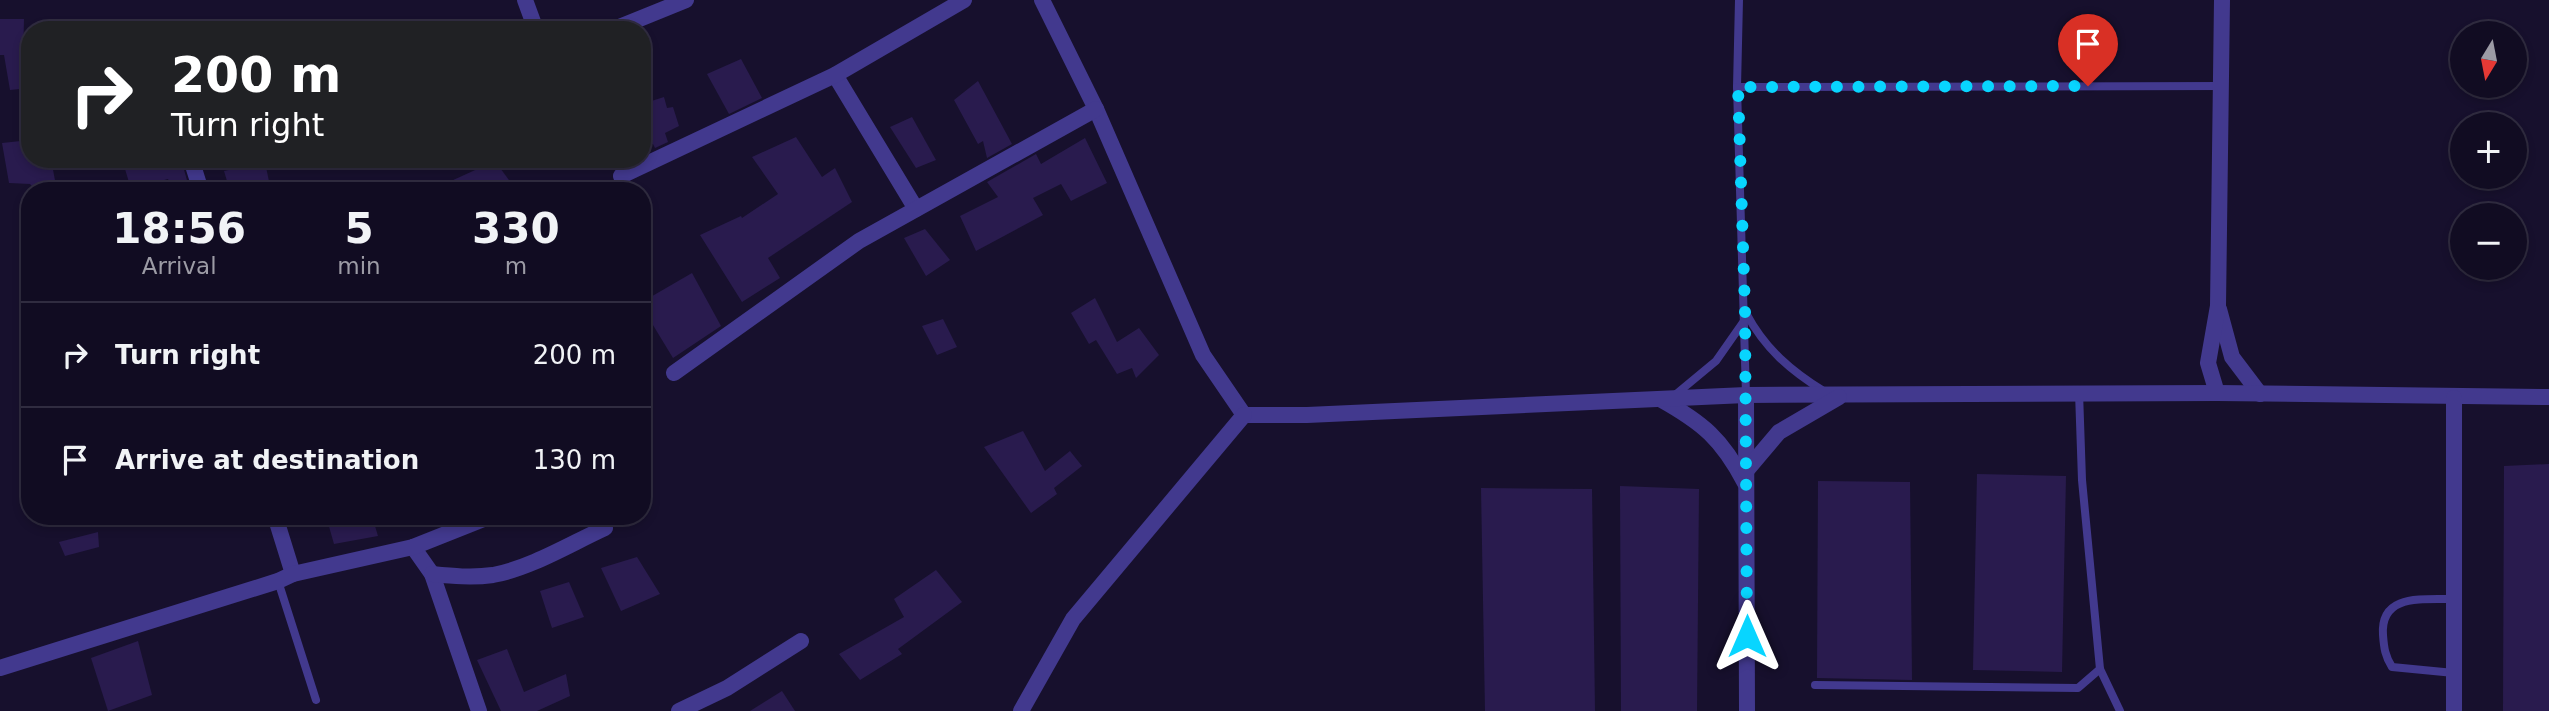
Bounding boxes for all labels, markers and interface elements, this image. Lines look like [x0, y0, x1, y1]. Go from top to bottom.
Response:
pin [2058, 14, 2118, 86]
north arrow [2450, 21, 2527, 98]
map controls [2450, 21, 2527, 280]
icon: arrive [2069, 25, 2107, 63]
text: 200 m [171, 47, 341, 104]
icon: right [56, 49, 147, 140]
text: Turn right [171, 106, 324, 144]
button: + [2450, 112, 2527, 189]
button: − [2450, 203, 2527, 280]
text: 18:56 [112, 204, 246, 253]
text: 5 [344, 204, 374, 253]
text: 330 [472, 204, 560, 253]
text: Arrival [142, 253, 217, 279]
text: min [337, 253, 381, 279]
text: m [505, 253, 527, 279]
icon: right [56, 336, 94, 374]
text: Turn right [115, 340, 260, 370]
text: 200 m [533, 340, 616, 370]
icon: arrive [56, 441, 94, 479]
text: Arrive at destination [115, 445, 419, 475]
text: 130 m [533, 445, 616, 475]
position arrow [1710, 599, 1784, 673]

